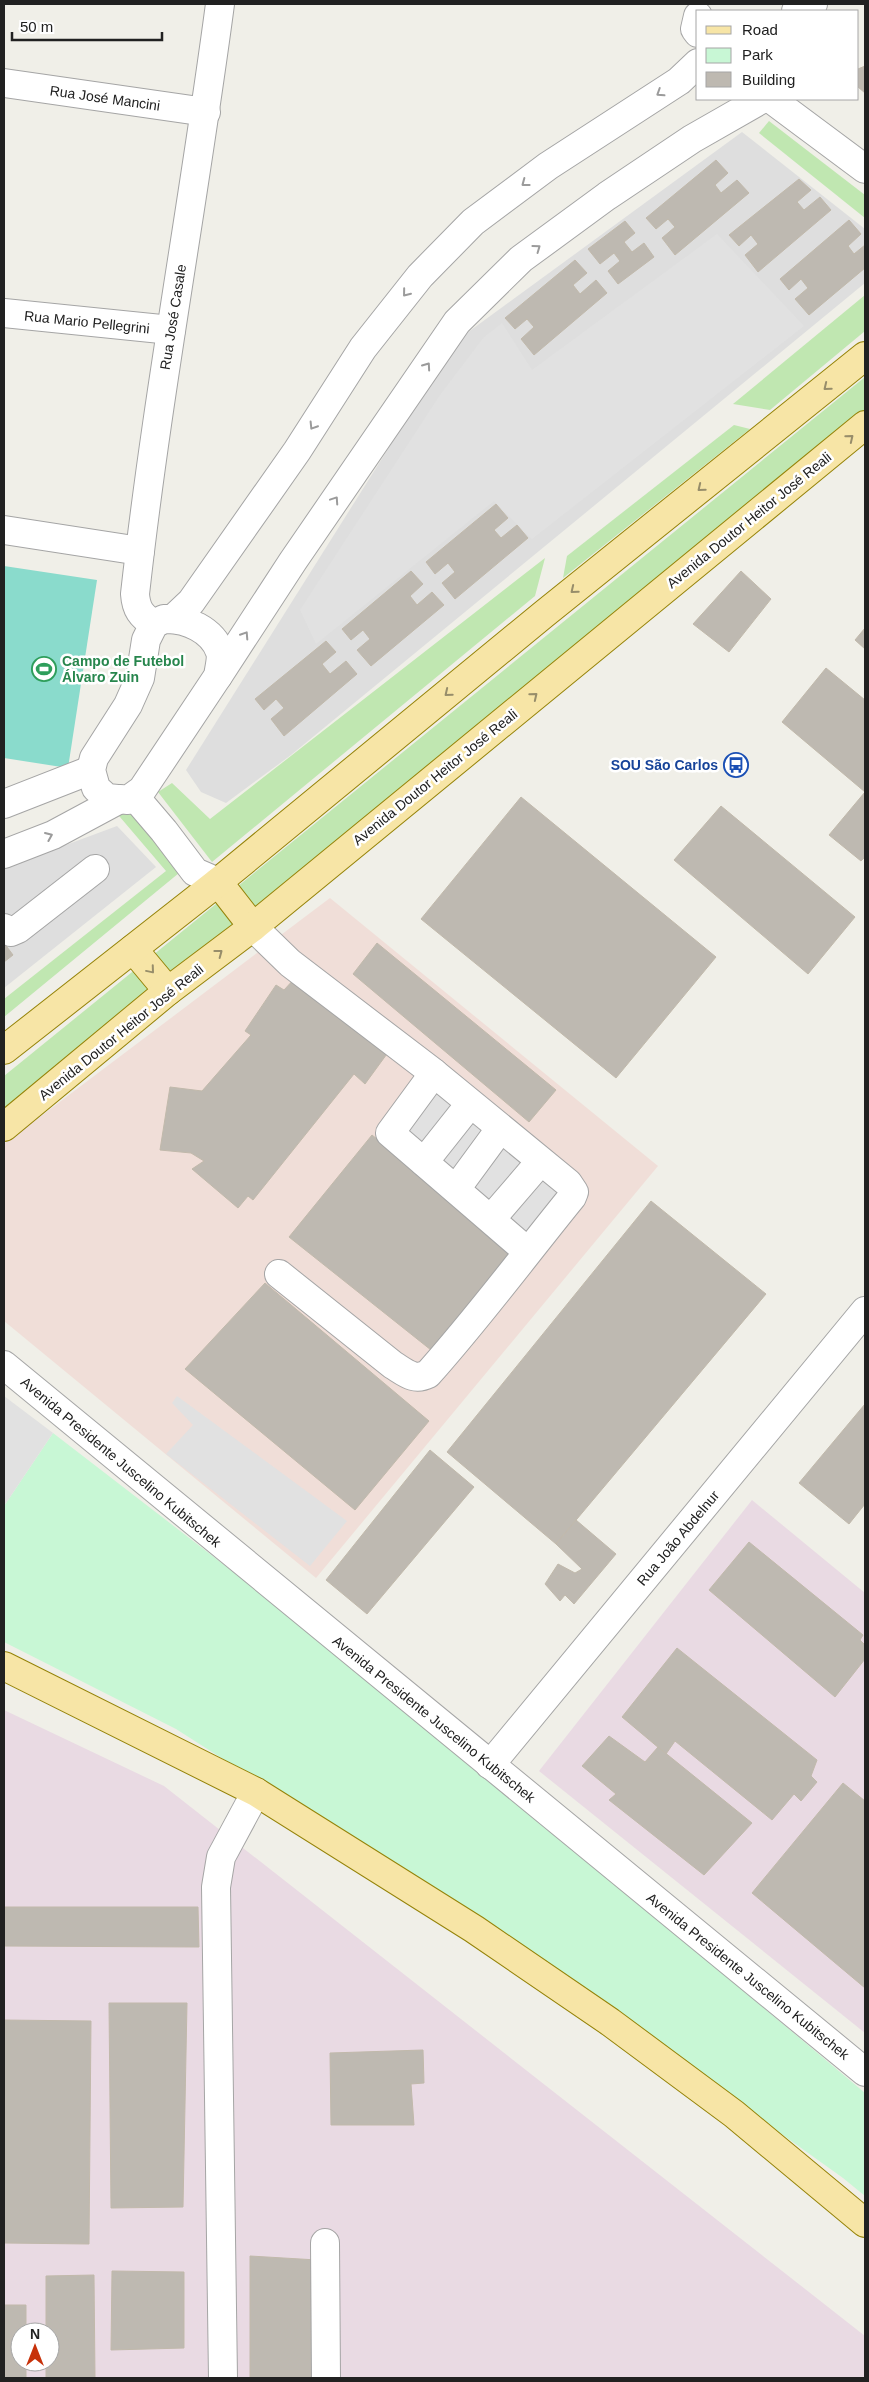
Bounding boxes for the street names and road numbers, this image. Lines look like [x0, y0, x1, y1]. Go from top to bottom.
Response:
street label: Rua José Mancini [49, 82, 161, 114]
street label: Rua José Casale [157, 263, 189, 371]
street label: Rua Mario Pellegrini [23, 307, 151, 337]
street label: Avenida Doutor Heitor José Reali [664, 449, 834, 591]
street label: Avenida Doutor Heitor José Reali [350, 706, 520, 848]
street label: Avenida Doutor Heitor José Reali [36, 961, 206, 1103]
street label: Avenida Presidente Juscelino Kubitschek [18, 1374, 225, 1551]
street label: Rua João Abdelnur [634, 1487, 723, 1589]
street label: Avenida Presidente Juscelino Kubitschek [330, 1632, 539, 1806]
street label: Avenida Presidente Juscelino Kubitschek [644, 1889, 853, 2063]

